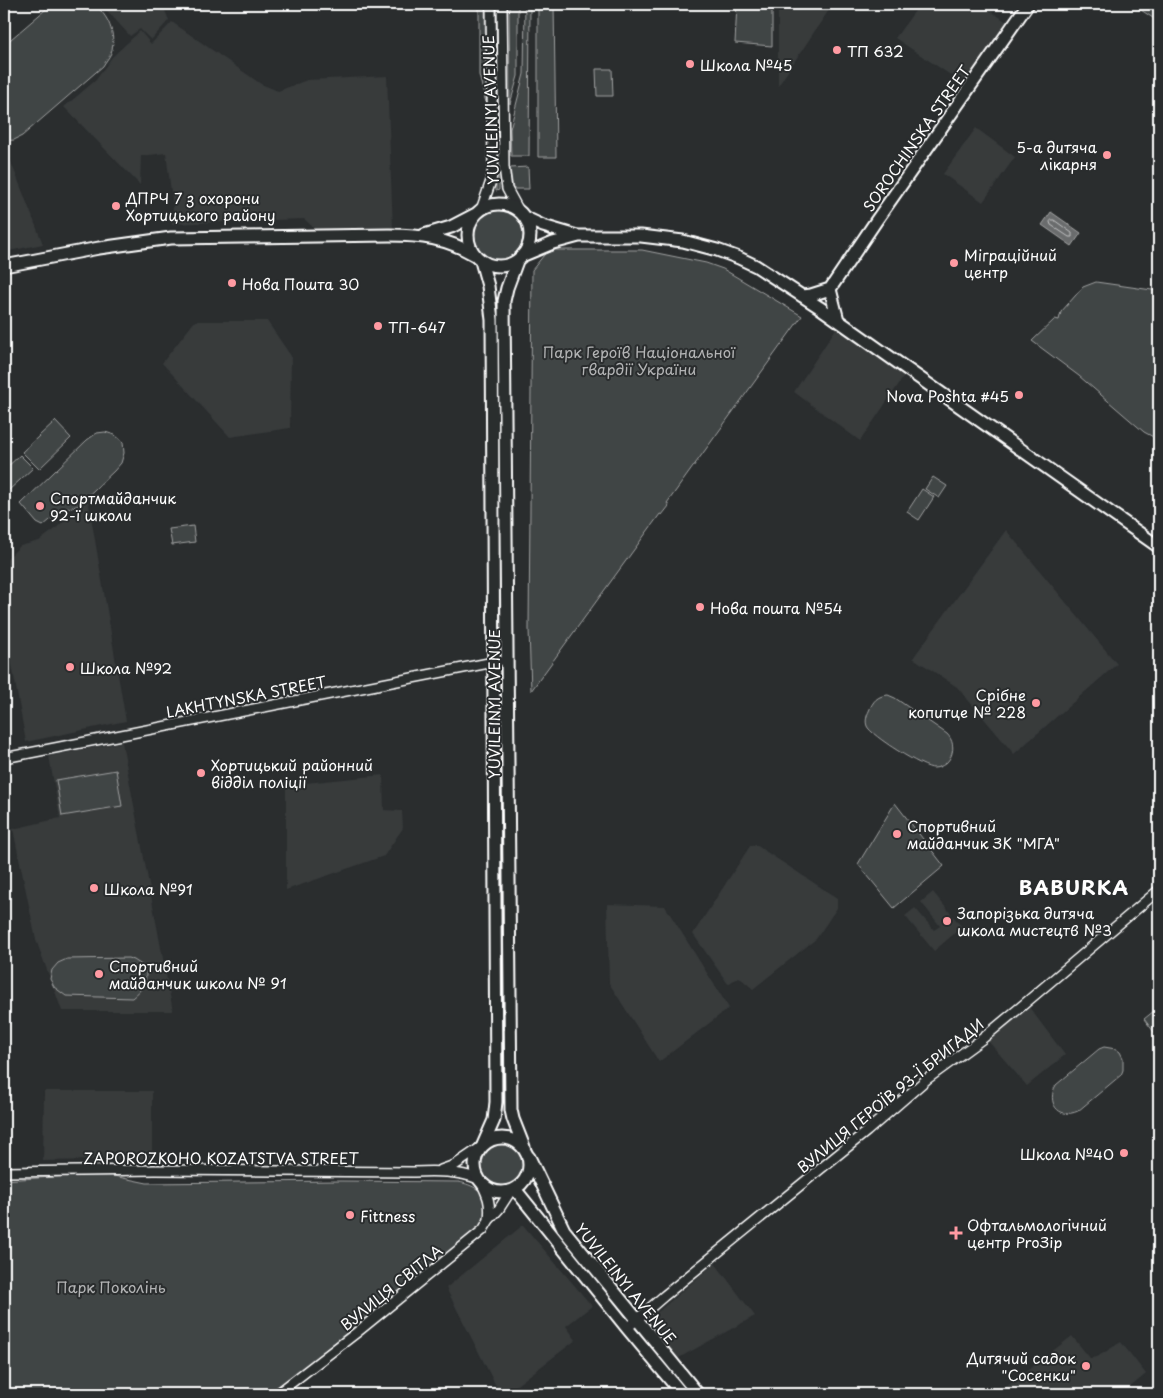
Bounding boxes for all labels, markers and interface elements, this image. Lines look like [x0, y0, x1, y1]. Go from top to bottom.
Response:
street label: YUVILEINYI AVENUE [476, 35, 504, 185]
place label: ТП 632 [847, 39, 904, 62]
marker: ТП 632 [831, 44, 843, 56]
place label: Школа №45 [700, 53, 792, 76]
marker: Школа №45 [684, 58, 696, 70]
street label: SOROCHINSKA STREET [857, 59, 976, 216]
place label: 5-а дитяча лікарня [1016, 135, 1098, 175]
marker: 5-а дитяча лікарня [1101, 149, 1113, 161]
place label: ДПРЧ 7 з охорони Хортицького району [125, 186, 276, 226]
marker: ДПРЧ 7 з охорони Хортицького району [110, 200, 122, 212]
place label: Міграційний центр [964, 243, 1057, 283]
marker: Міграційний центр [948, 257, 960, 269]
place label: Нова Пошта 30 [242, 272, 359, 295]
marker: Нова Пошта 30 [226, 277, 238, 289]
place label: ТП-647 [388, 315, 445, 338]
marker: ТП-647 [372, 320, 384, 332]
park label: Парк Героїв Національної гвардії України [543, 340, 736, 380]
place label: Nova Poshta #45 [886, 384, 1009, 407]
marker: Nova Poshta #45 [1013, 389, 1025, 401]
place label: Спортмайданчик 92-ї школи [50, 486, 176, 526]
marker: Спортмайданчик 92-ї школи [34, 500, 46, 512]
place label: Нова пошта №54 [710, 596, 843, 619]
marker: Нова пошта №54 [694, 601, 706, 613]
street label: YUVILEINYI AVENUE [482, 629, 505, 779]
place label: Школа №92 [80, 656, 172, 679]
marker: Школа №92 [64, 661, 76, 673]
street label: LAKHTYNSKA STREET [164, 669, 329, 723]
place label: Срібне копитце № 228 [908, 683, 1026, 723]
marker: Срібне копитце № 228 [1030, 697, 1042, 709]
place label: Хортицький районний відділ поліції [211, 753, 373, 793]
marker: Хортицький районний відділ поліції [195, 767, 207, 779]
place label: Спортивний майданчик ЗК "МГА" [907, 814, 1060, 854]
marker: Спортивний майданчик ЗК "МГА" [891, 828, 903, 840]
district label: BABURKA [1019, 872, 1129, 902]
place label: Школа №91 [104, 877, 193, 900]
marker: Школа №91 [88, 882, 100, 894]
place label: Запорізька дитяча школа мистецтв №3 [957, 901, 1112, 941]
marker: Запорізька дитяча школа мистецтв №3 [941, 915, 953, 927]
place label: Спортивний майданчик школи № 91 [109, 954, 287, 994]
marker: Спортивний майданчик школи № 91 [93, 968, 105, 980]
street label: ВУЛИЦЯ ГЕРОЇВ 93-Ї БРИГАДИ [792, 1012, 988, 1178]
place label: Школа №40 [1020, 1142, 1114, 1165]
street label: ZAPOROZKOHO KOZATSTVA STREET [83, 1146, 359, 1169]
marker: Школа №40 [1118, 1147, 1130, 1159]
place label: Fittness [360, 1204, 415, 1227]
marker: Fittness [344, 1209, 356, 1221]
place label: Офтальмологічний центр ProЗір [967, 1213, 1107, 1253]
street label: YUVILEINYI AVENUE [570, 1218, 682, 1348]
marker: Офтальмологічний центр ProЗір [949, 1226, 963, 1240]
street label: ВУЛИЦЯ СВІТЛА [335, 1239, 447, 1335]
park label: Парк Поколінь [56, 1275, 166, 1298]
place label: Дитячий садок "Сосенки" [966, 1346, 1076, 1386]
marker: Дитячий садок "Сосенки" [1080, 1360, 1092, 1372]

